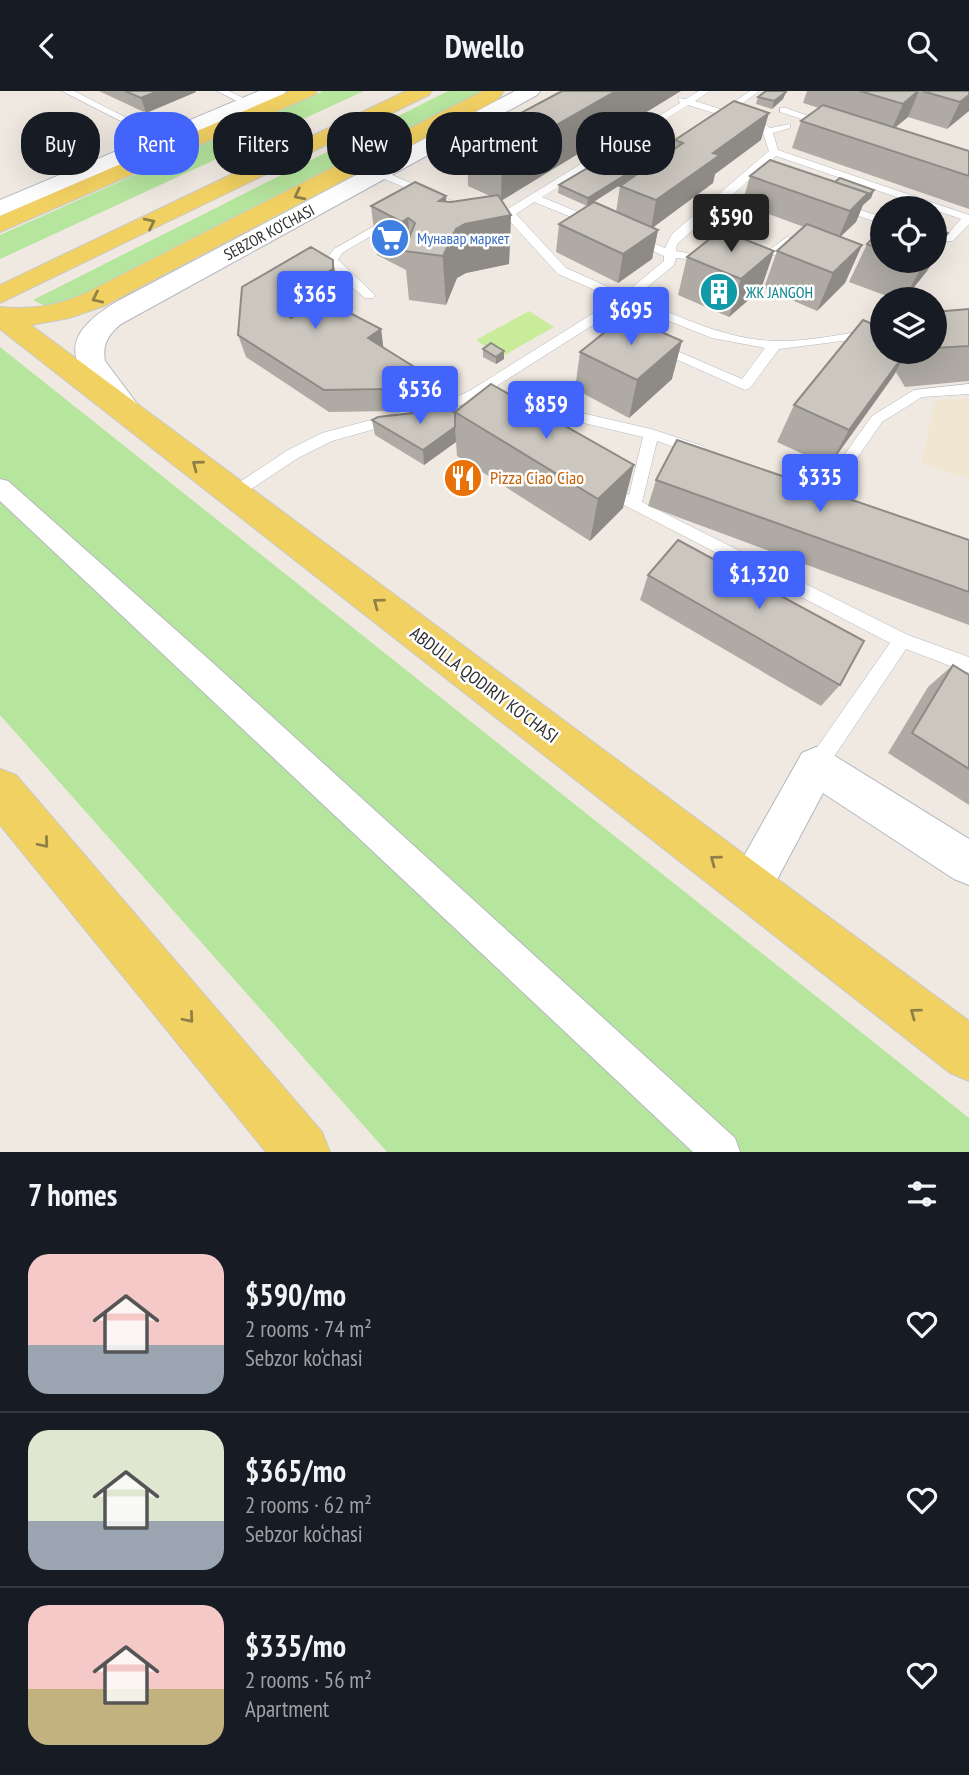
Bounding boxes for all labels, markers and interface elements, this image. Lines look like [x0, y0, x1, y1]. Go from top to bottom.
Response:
text: Dwello [445, 25, 524, 67]
icon: back [28, 27, 66, 65]
icon: search [903, 27, 941, 65]
chip: Buy [21, 112, 100, 175]
chip: Rent [114, 112, 199, 175]
chip: Filters [213, 112, 313, 175]
chip: New [327, 112, 412, 175]
chip: Apartment [426, 112, 562, 175]
chip: House [576, 112, 675, 175]
one-way arrow [294, 186, 306, 200]
pin: $590 [690, 195, 772, 254]
map controls [870, 196, 947, 364]
button: locate [870, 196, 947, 273]
street label: SEBZOR KO‘CHASI [220, 200, 318, 264]
text: $590 [709, 202, 753, 231]
one-way arrow [143, 217, 155, 231]
supermarket icon: Мунавар маркет [369, 217, 411, 259]
place label: Мунавар маркет [417, 228, 510, 248]
pin: $365 [274, 271, 356, 331]
building icon: ЖК JANGOH [698, 271, 740, 313]
text: $365 [293, 279, 337, 308]
place label: ЖК JANGOH [745, 282, 813, 302]
pin: $695 [590, 287, 672, 347]
button: layers [870, 287, 947, 364]
one-way arrow [91, 290, 104, 304]
text: $695 [609, 295, 653, 324]
pin: $536 [379, 367, 461, 426]
text: $536 [398, 374, 442, 403]
pin: $859 [505, 381, 587, 441]
text: $859 [524, 389, 568, 418]
pin: $335 [779, 455, 861, 514]
restaurant icon: Pizza Ciao Ciao [442, 457, 484, 499]
one-way arrow [192, 461, 205, 474]
text: $335 [798, 462, 842, 491]
place label: Pizza Ciao Ciao [490, 466, 584, 489]
pin: $1,320 [702, 552, 816, 611]
text: $1,320 [729, 559, 789, 588]
one-way arrow [373, 599, 385, 612]
street label: ABDULLA QODIRIY KO'CHASI [406, 621, 563, 748]
one-way arrow [36, 834, 48, 847]
one-way arrow [710, 856, 722, 868]
one-way arrow [181, 1009, 193, 1022]
one-way arrow [910, 1009, 923, 1021]
text: 7 homes [28, 1175, 117, 1214]
icon: filters [903, 1175, 941, 1213]
text: $590/mo [245, 1275, 346, 1314]
icon: home [84, 1282, 168, 1366]
icon: heart [903, 1305, 941, 1343]
text: 2 rooms · 74 m² [245, 1314, 372, 1343]
text: Sebzor ko‘chasi [245, 1343, 363, 1372]
text: $365/mo [245, 1451, 346, 1490]
icon: home [84, 1458, 168, 1542]
icon: heart [903, 1481, 941, 1519]
text: 2 rooms · 62 m² [245, 1490, 372, 1519]
text: Sebzor ko‘chasi [245, 1519, 363, 1548]
text: $335/mo [245, 1626, 346, 1665]
icon: home [84, 1633, 168, 1717]
icon: heart [903, 1656, 941, 1694]
text: 2 rooms · 56 m² [245, 1665, 372, 1694]
text: Apartment [245, 1694, 329, 1723]

